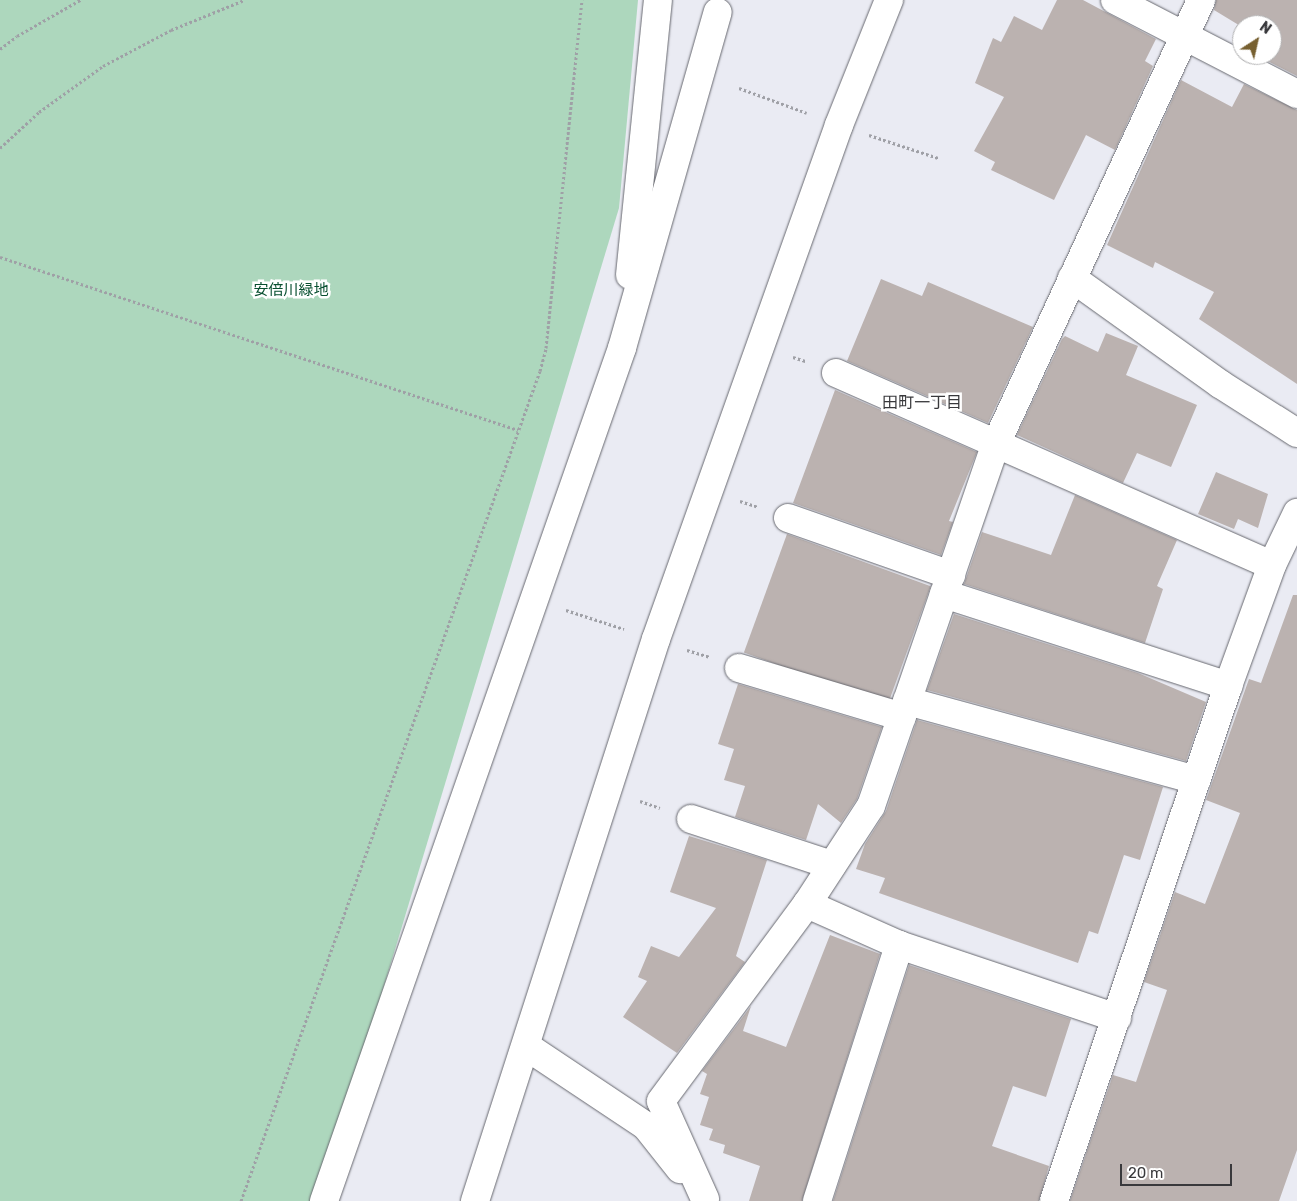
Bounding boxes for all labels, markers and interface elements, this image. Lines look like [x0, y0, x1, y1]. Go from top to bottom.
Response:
north arrow [1232, 15, 1282, 65]
text: N [1256, 18, 1274, 38]
park label: 安倍川緑地 [254, 282, 328, 300]
district label: 田町一丁目 [882, 393, 962, 413]
scale bar [1122, 1154, 1234, 1186]
text: 20 m [1128, 1164, 1163, 1182]

